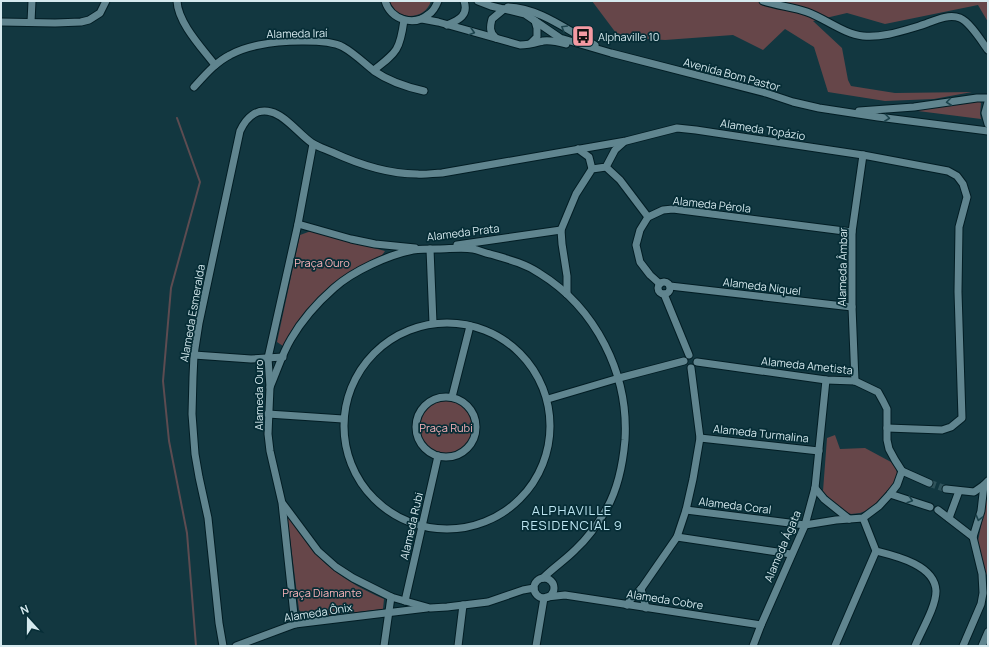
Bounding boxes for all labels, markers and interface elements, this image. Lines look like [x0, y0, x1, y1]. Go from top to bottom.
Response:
bus stop icon: Alphaville 10 [570, 23, 596, 49]
street label: Alameda Iraí [266, 25, 328, 41]
one-way arrow [561, 26, 568, 33]
one-way arrow [468, 27, 475, 36]
place label: Alphaville 10 [598, 29, 659, 44]
street label: Avenida Bom Pastor [682, 54, 782, 94]
one-way arrow [946, 97, 952, 106]
one-way arrow [884, 113, 890, 122]
street label: Alameda Topázio [719, 115, 807, 143]
street label: Alameda Pérola [672, 192, 752, 216]
street label: Alameda Prata [426, 220, 500, 244]
street label: Alameda Âmbar [834, 227, 850, 307]
park label: Praça Ouro [294, 255, 350, 270]
street label: Alameda Esmeralda [176, 263, 208, 363]
street label: Alameda Niquel [722, 274, 802, 298]
street label: Alameda Ametista [760, 353, 854, 377]
street label: Alameda Ouro [251, 359, 266, 431]
park label: Praça Rubi [419, 420, 473, 435]
street label: Alameda Turmalina [713, 421, 809, 445]
street label: Alameda Rubi [396, 491, 426, 561]
street label: Alameda Coral [698, 493, 772, 517]
one-way arrow [907, 496, 914, 504]
district label: ALPHAVILLE RESIDENCIAL 9 [521, 501, 623, 534]
street label: Alameda Ágata [760, 508, 804, 584]
one-way arrow [975, 514, 984, 521]
park label: Praça Diamante [282, 585, 362, 600]
street label: Alameda Cobre [626, 586, 705, 613]
north arrow [8, 599, 48, 639]
street label: Alameda Ônix [283, 599, 353, 625]
text: N [18, 601, 31, 618]

